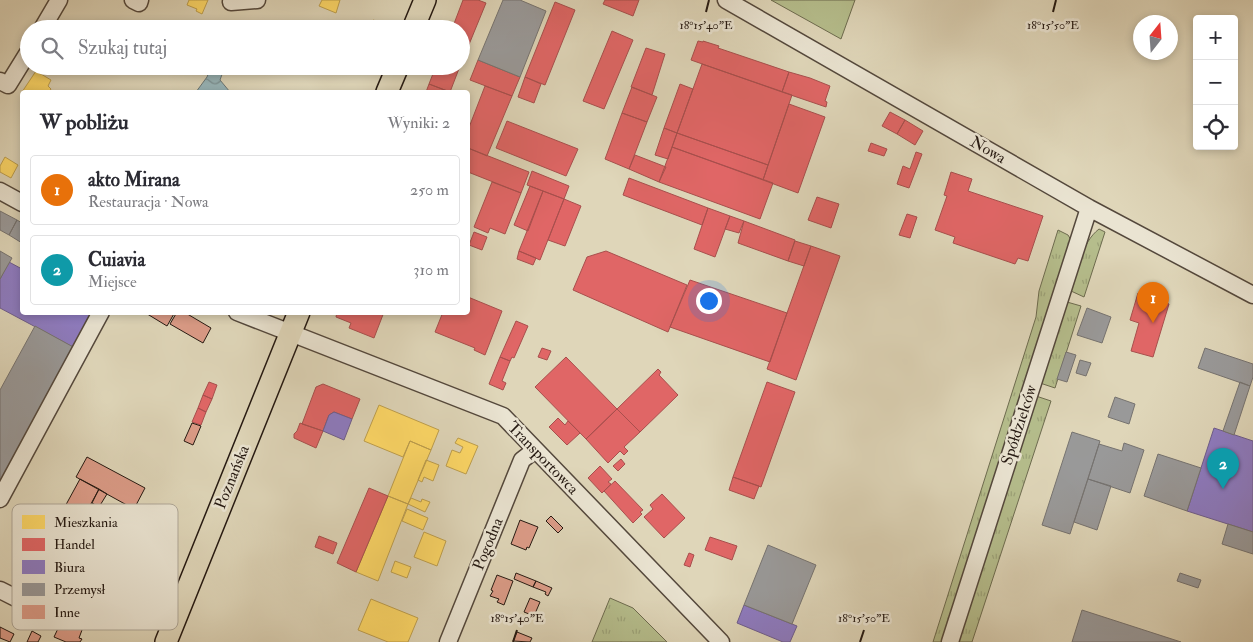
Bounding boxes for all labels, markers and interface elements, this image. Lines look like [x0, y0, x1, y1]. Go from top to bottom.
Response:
north arrow [1133, 15, 1178, 60]
map controls [1193, 15, 1238, 150]
button: + [1193, 15, 1238, 60]
text: 18°15'40"E [679, 18, 733, 33]
text: 18°15'50"E [1027, 18, 1079, 33]
search box [20, 20, 470, 75]
icon: search [38, 34, 66, 62]
text: Szukaj tutaj [78, 36, 167, 60]
button: − [1193, 60, 1238, 105]
button: locate [1193, 105, 1238, 150]
text: W pobliżu [40, 109, 129, 136]
text: Wyniki: 2 [388, 113, 450, 133]
street label: Nowa [967, 132, 1010, 168]
text: akto Mirana [88, 168, 180, 192]
text: 1 [54, 180, 60, 200]
text: 250 m [410, 180, 449, 200]
text: Restauracja · Nowa [88, 192, 209, 212]
text: Cuiavia [88, 248, 145, 272]
text: 2 [53, 260, 61, 280]
text: 310 m [413, 260, 449, 280]
text: Miejsce [88, 272, 137, 292]
pin: 1 [1137, 282, 1169, 323]
your location [696, 288, 722, 314]
street label: Spółdzielców [997, 381, 1043, 468]
street label: Transportowca [503, 417, 583, 500]
street label: Poznańska [210, 442, 254, 512]
pin: 2 [1207, 448, 1239, 489]
legend [12, 504, 178, 630]
text: Mieszkania [54, 514, 118, 531]
street label: Pogodna [468, 514, 508, 573]
text: Handel [54, 536, 95, 553]
text: Biura [54, 559, 85, 576]
text: Przemysł [54, 581, 105, 599]
text: Inne [54, 604, 80, 621]
text: 18°15'40"E [490, 611, 544, 626]
text: 18°15'50"E [838, 611, 890, 626]

